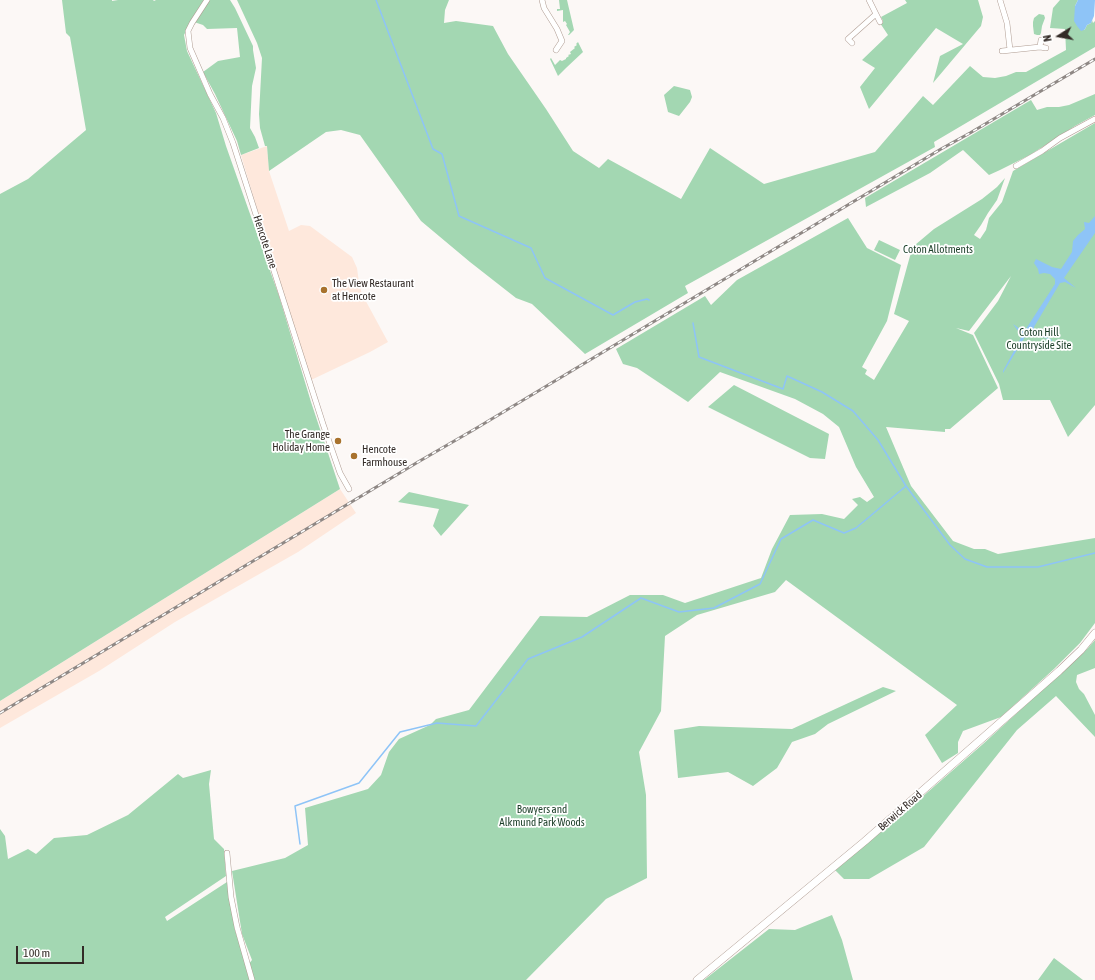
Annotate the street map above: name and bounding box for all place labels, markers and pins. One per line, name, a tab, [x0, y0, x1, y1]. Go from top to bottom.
place label: The View Restaurant at Hencote	[332, 277, 414, 303]
marker: The View Restaurant at Hencote	[319, 285, 329, 295]
place label: The Grange Holiday Home	[272, 428, 330, 454]
marker: The Grange Holiday Home	[333, 436, 343, 446]
place label: Hencote Farmhouse	[362, 443, 407, 469]
marker: Hencote Farmhouse	[349, 451, 359, 461]

